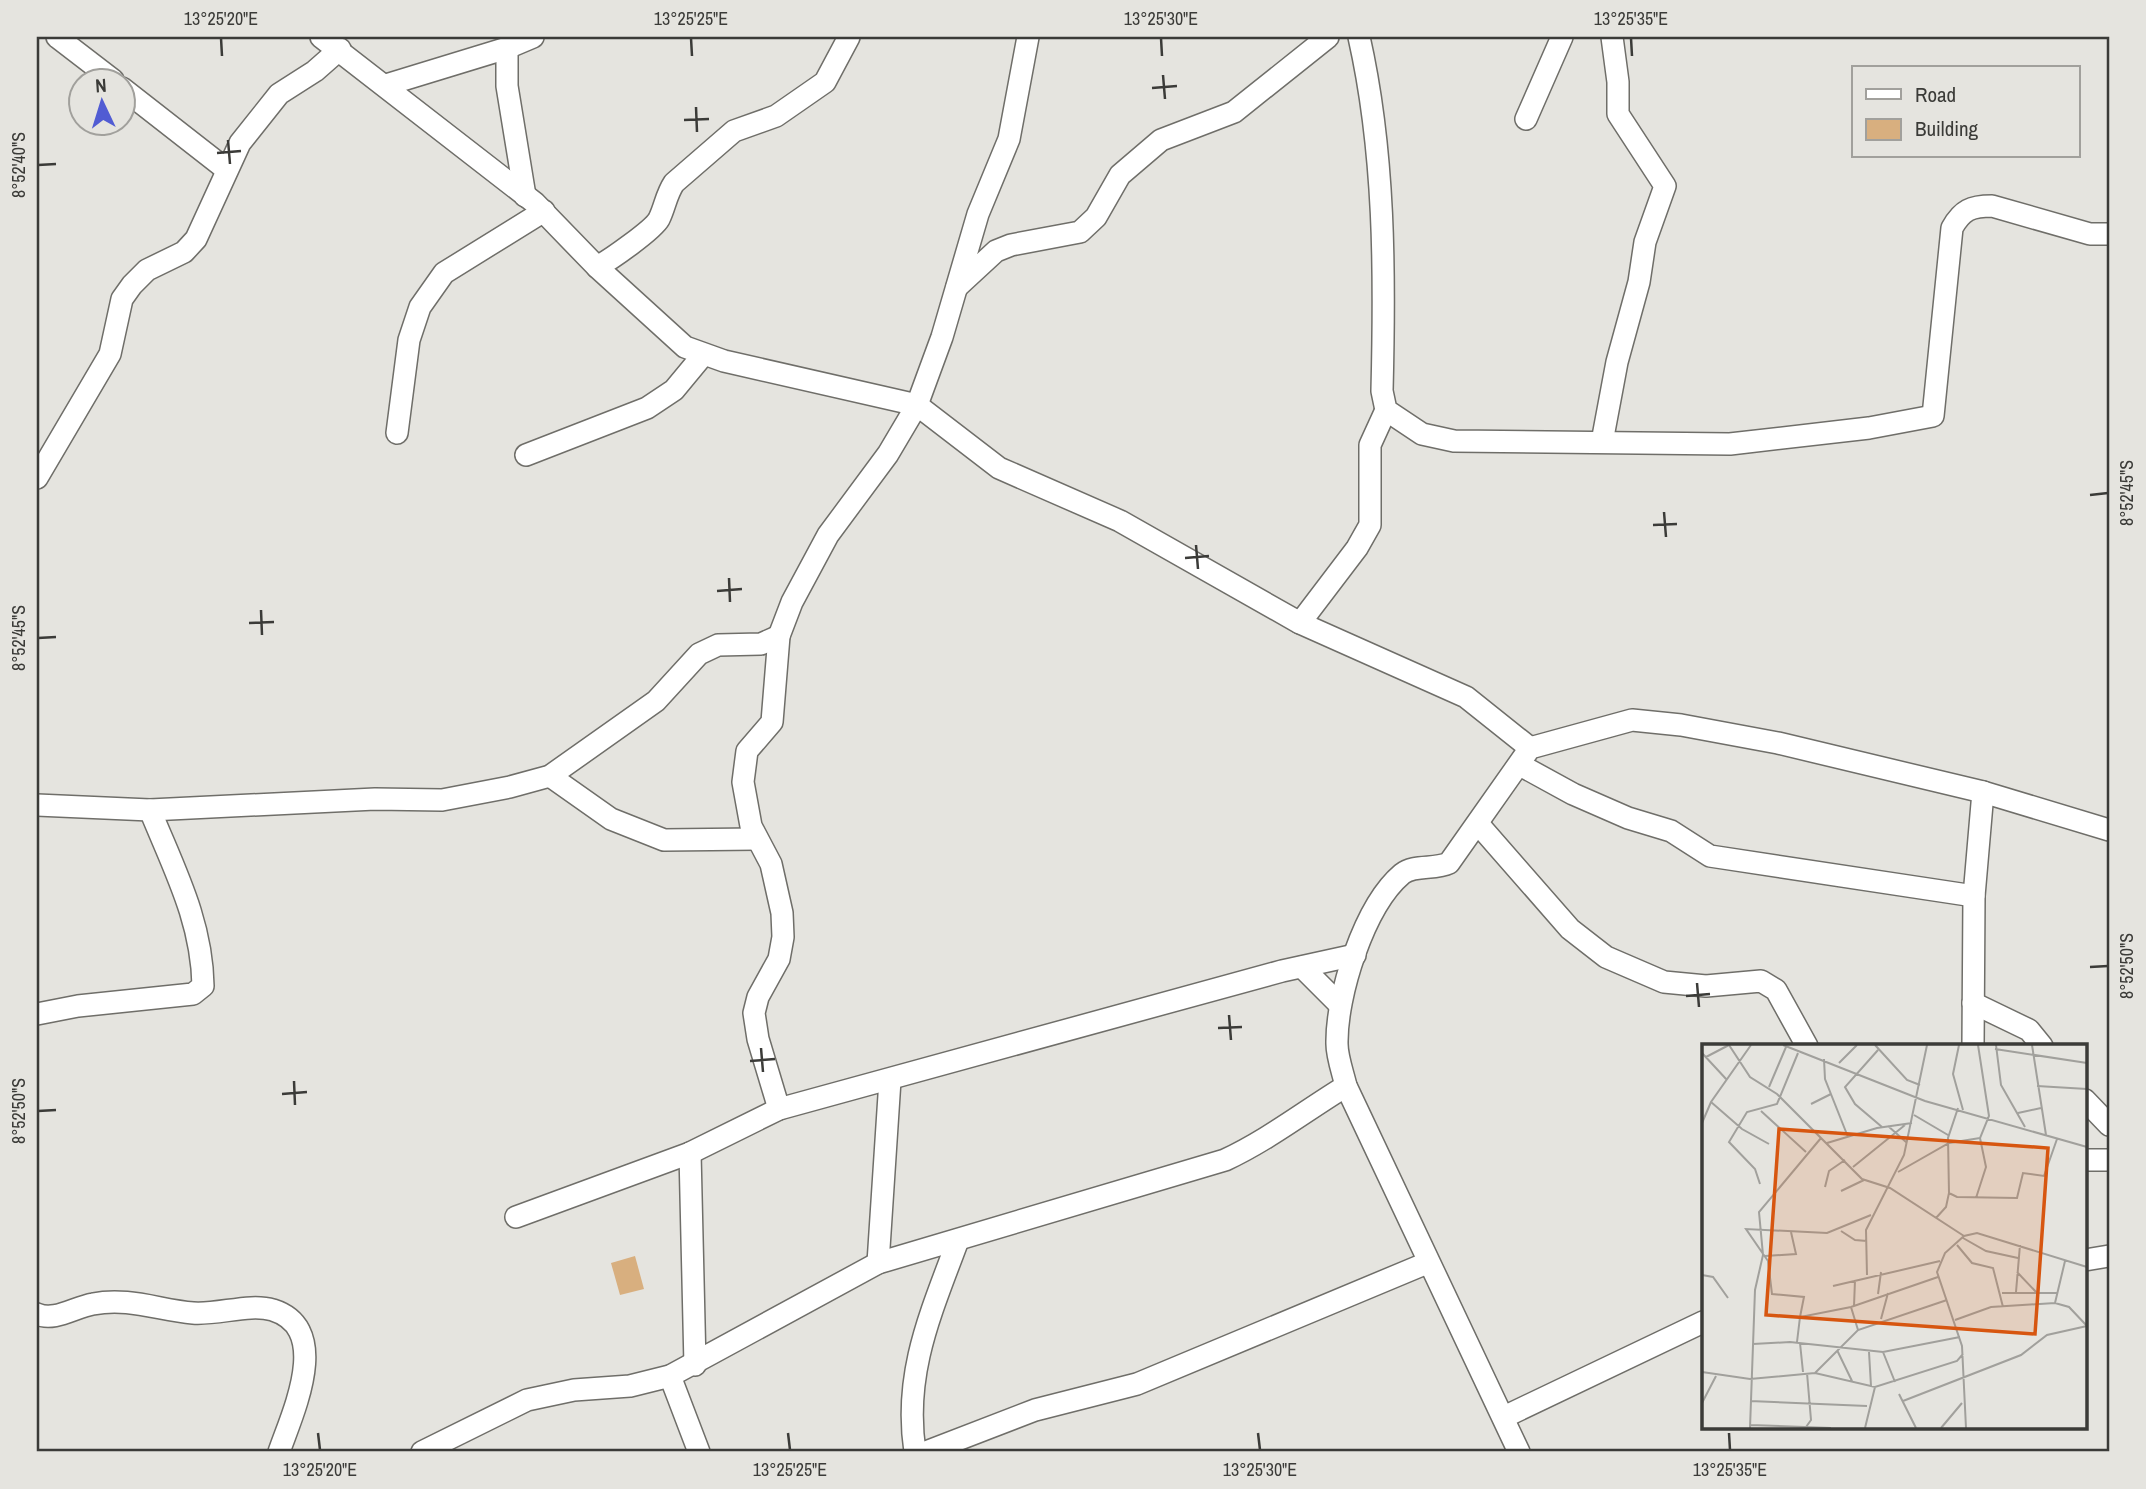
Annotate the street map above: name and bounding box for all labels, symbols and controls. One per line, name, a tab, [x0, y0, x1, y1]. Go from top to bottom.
text: 13°25'20"E	[184, 6, 258, 31]
text: 13°25'25"E	[654, 6, 728, 31]
text: 13°25'30"E	[1124, 6, 1198, 31]
text: 13°25'35"E	[1594, 6, 1668, 31]
north arrow	[66, 66, 136, 136]
legend	[1852, 66, 2080, 158]
text: N	[94, 72, 107, 98]
text: Road	[1915, 80, 1956, 109]
text: Building	[1915, 114, 1979, 143]
text: 8°52'40"S	[6, 132, 31, 198]
text: 8°52'45"S	[2114, 460, 2139, 526]
text: 8°52'45"S	[6, 605, 31, 671]
text: 8°52'50"S	[2114, 933, 2139, 999]
inset map	[1702, 1044, 2086, 1430]
text: 8°52'50"S	[6, 1078, 31, 1144]
text: 13°25'20"E	[283, 1457, 357, 1482]
text: 13°25'25"E	[753, 1457, 827, 1482]
text: 13°25'30"E	[1223, 1457, 1297, 1482]
text: 13°25'35"E	[1693, 1457, 1767, 1482]

